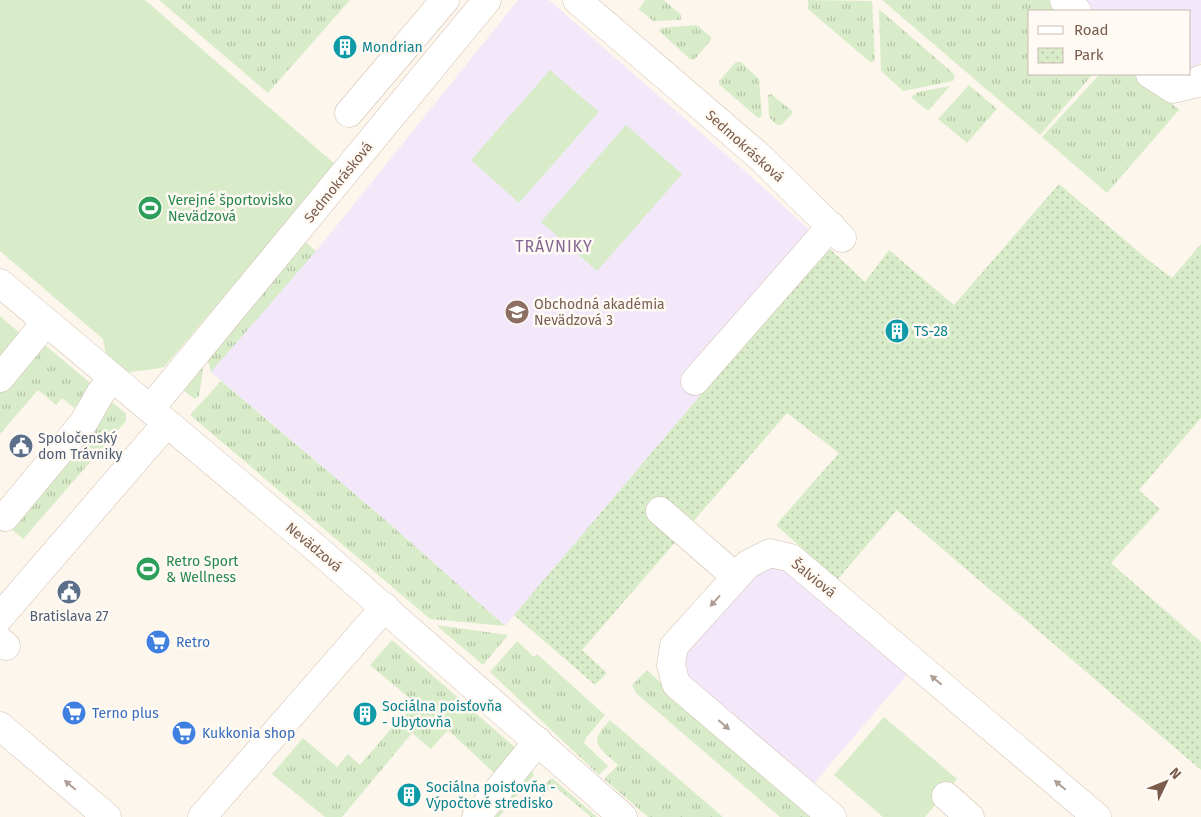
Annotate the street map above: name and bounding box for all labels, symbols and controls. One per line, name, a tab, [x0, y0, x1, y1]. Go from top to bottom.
legend	[1028, 10, 1191, 75]
text: Road	[1074, 21, 1109, 39]
building icon: Mondrian	[332, 34, 358, 60]
place label: Mondrian	[362, 39, 423, 56]
text: Park	[1074, 46, 1104, 64]
street label: Sedmokrásková	[702, 107, 787, 186]
street label: Sedmokrásková	[301, 138, 376, 226]
place label: Verejné športovisko Nevädzová	[168, 192, 293, 225]
sports icon: Verejné športovisko Nevädzová	[137, 195, 163, 221]
district label: TRÁVNIKY	[515, 236, 593, 256]
place label: Obchodná akadémia Nevädzová 3	[534, 296, 665, 329]
school or university icon: Obchodná akadémia Nevädzová 3	[504, 299, 530, 325]
building icon: TS-28	[884, 318, 910, 344]
place label: TS-28	[914, 323, 948, 340]
place label: Spoločenský dom Trávniky	[38, 430, 123, 463]
public building icon: Spoločenský dom Trávniky	[8, 433, 34, 459]
street label: Nevädzová	[282, 519, 345, 576]
place label: Retro Sport & Wellness	[166, 553, 239, 586]
street label: Šalviová	[788, 555, 840, 601]
sports icon: Retro Sport & Wellness	[135, 556, 161, 582]
public building icon: Bratislava 27	[56, 579, 82, 605]
one-way arrow	[709, 594, 721, 606]
place label: Bratislava 27	[29, 608, 109, 625]
supermarket icon: Retro	[145, 629, 171, 655]
place label: Retro	[176, 634, 210, 651]
one-way arrow	[930, 675, 942, 686]
place label: Sociálna poisťovňa - Ubytovňa	[382, 698, 502, 731]
supermarket icon: Terno plus	[61, 700, 87, 726]
building icon: Sociálna poisťovňa - Ubytovňa	[352, 701, 378, 727]
place label: Terno plus	[92, 705, 159, 722]
one-way arrow	[717, 719, 730, 730]
supermarket icon: Kukkonia shop	[171, 720, 197, 746]
place label: Kukkonia shop	[202, 725, 295, 742]
north arrow	[1141, 757, 1191, 807]
text: N	[1166, 764, 1185, 783]
place label: Sociálna poisťovňa - Výpočtové stredisko	[426, 779, 556, 812]
one-way arrow	[63, 780, 76, 791]
one-way arrow	[1053, 780, 1066, 791]
building icon: Sociálna poisťovňa - Výpočtové stredisko	[396, 782, 422, 808]

